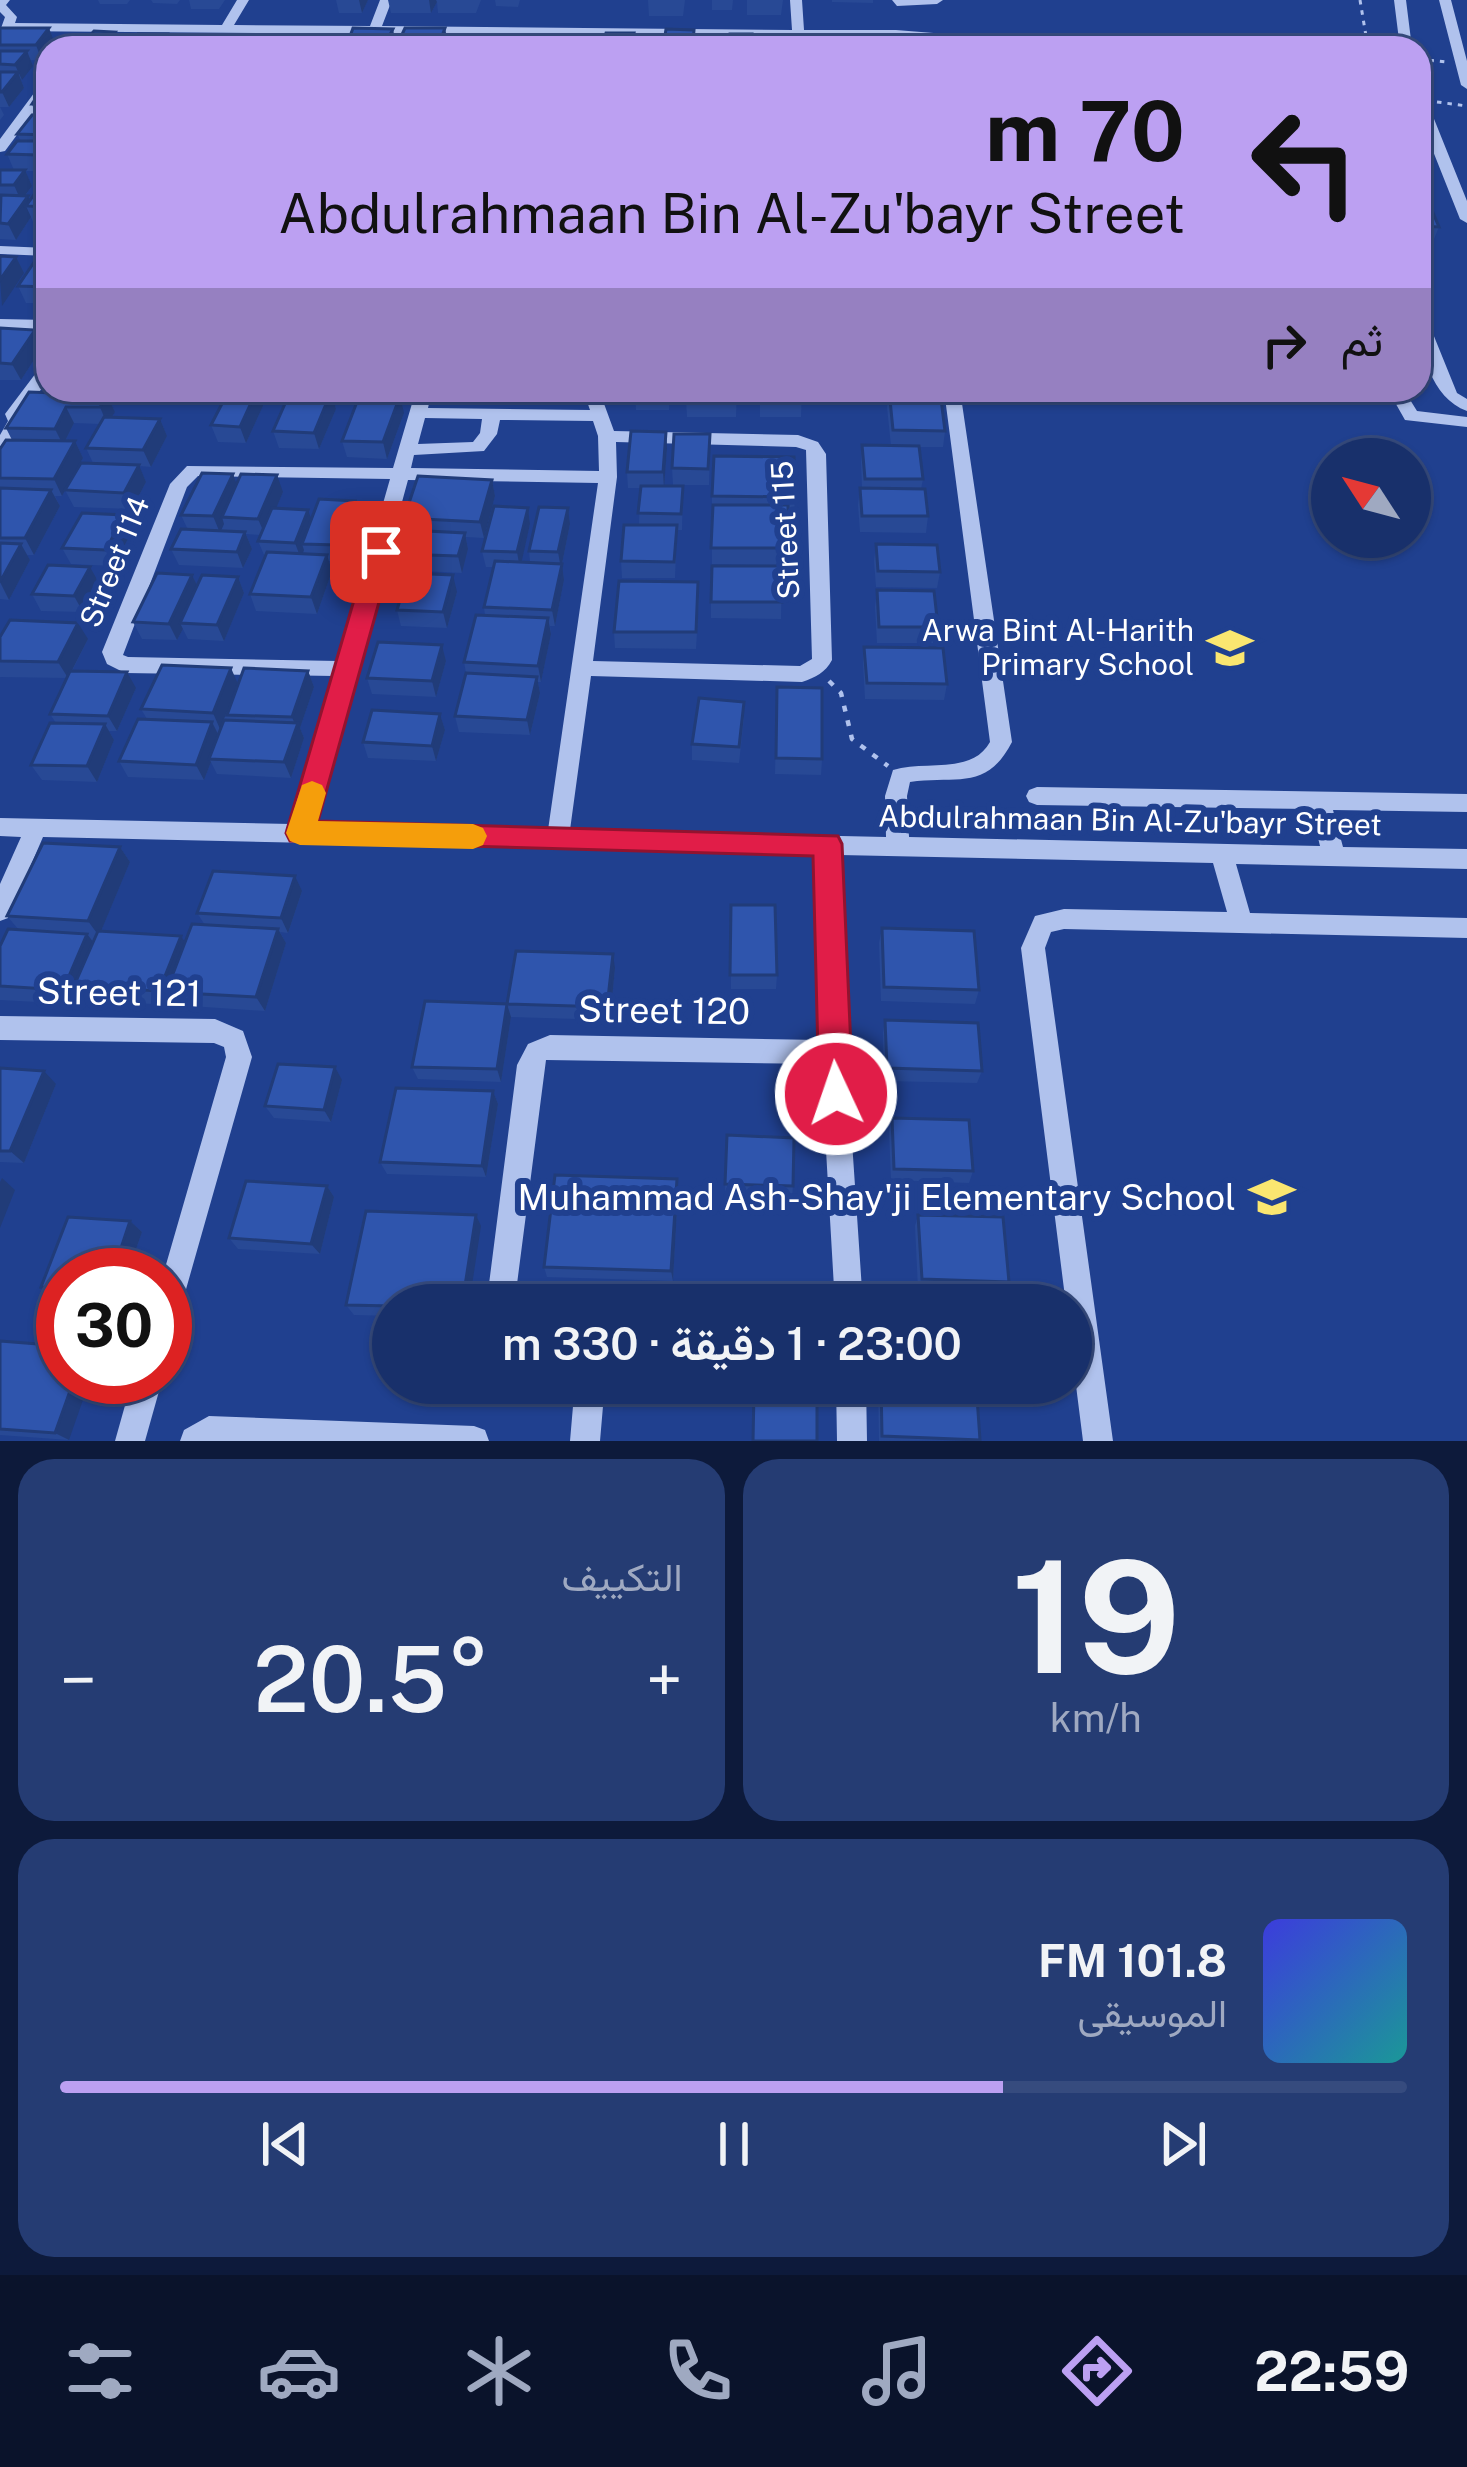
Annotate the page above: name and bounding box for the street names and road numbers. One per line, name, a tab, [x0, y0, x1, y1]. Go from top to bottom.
street label: Street 115	[763, 460, 807, 600]
street label: Street 114	[71, 491, 157, 632]
street label: Abdulrahmaan Bin Al-Zu'bayr Street	[878, 798, 1382, 842]
street label: Street 121	[36, 970, 202, 1014]
street label: Street 120	[578, 988, 750, 1032]

